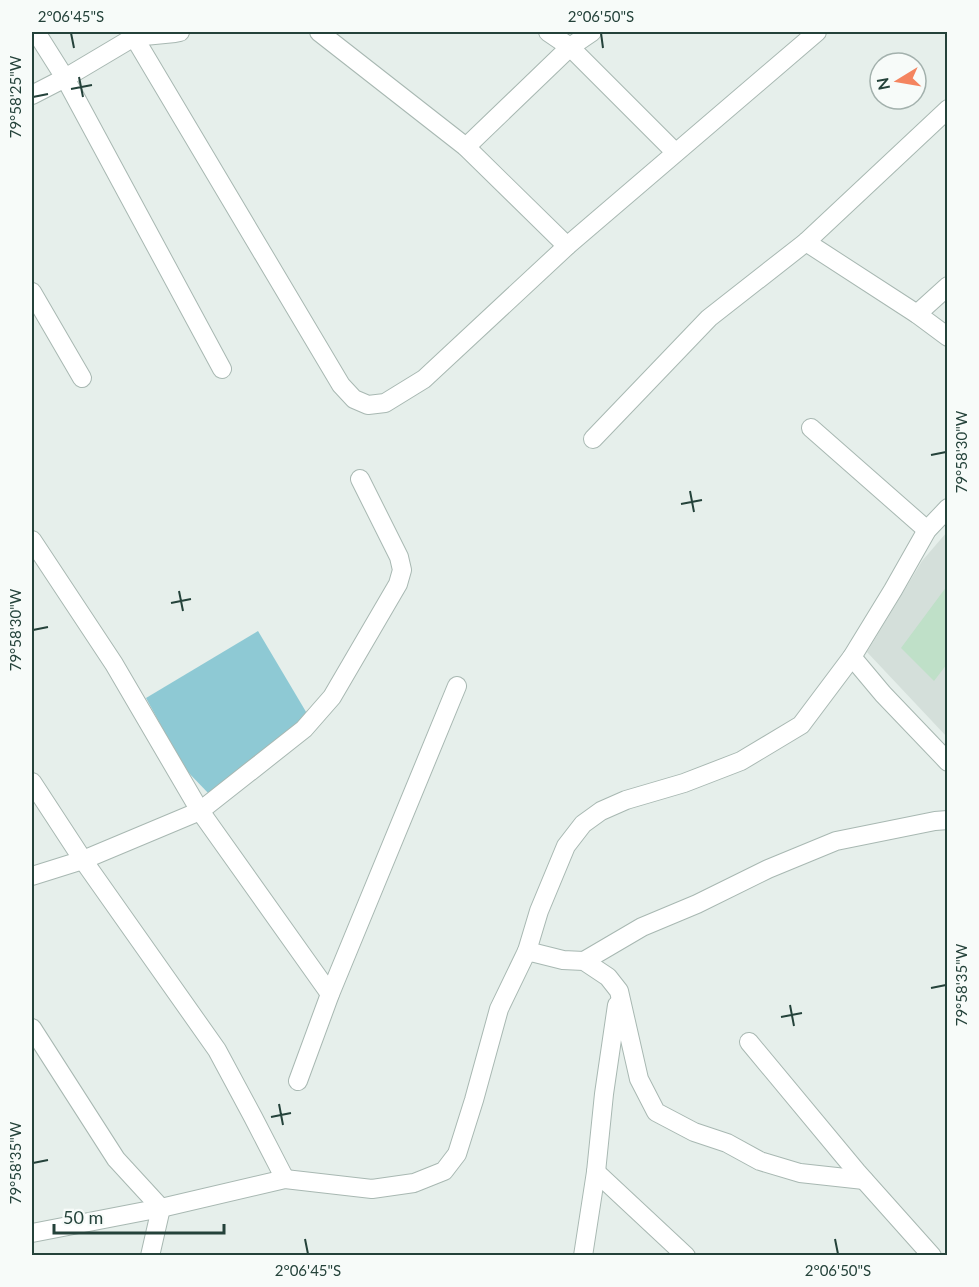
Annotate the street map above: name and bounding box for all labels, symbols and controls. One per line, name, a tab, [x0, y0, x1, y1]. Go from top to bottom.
text: 2°06'45"S	[38, 7, 104, 25]
text: 2°06'50"S	[568, 7, 634, 25]
north arrow	[868, 51, 928, 111]
text: 79°58'25"W	[6, 55, 24, 138]
text: N	[872, 76, 893, 92]
text: 79°58'30"W	[952, 410, 970, 493]
text: 79°58'30"W	[6, 588, 24, 671]
text: 79°58'35"W	[952, 943, 970, 1026]
text: 79°58'35"W	[6, 1121, 24, 1204]
scale bar	[54, 1197, 224, 1235]
text: 50 m	[63, 1206, 103, 1228]
text: 2°06'45"S	[275, 1261, 341, 1279]
text: 2°06'50"S	[805, 1261, 871, 1279]

